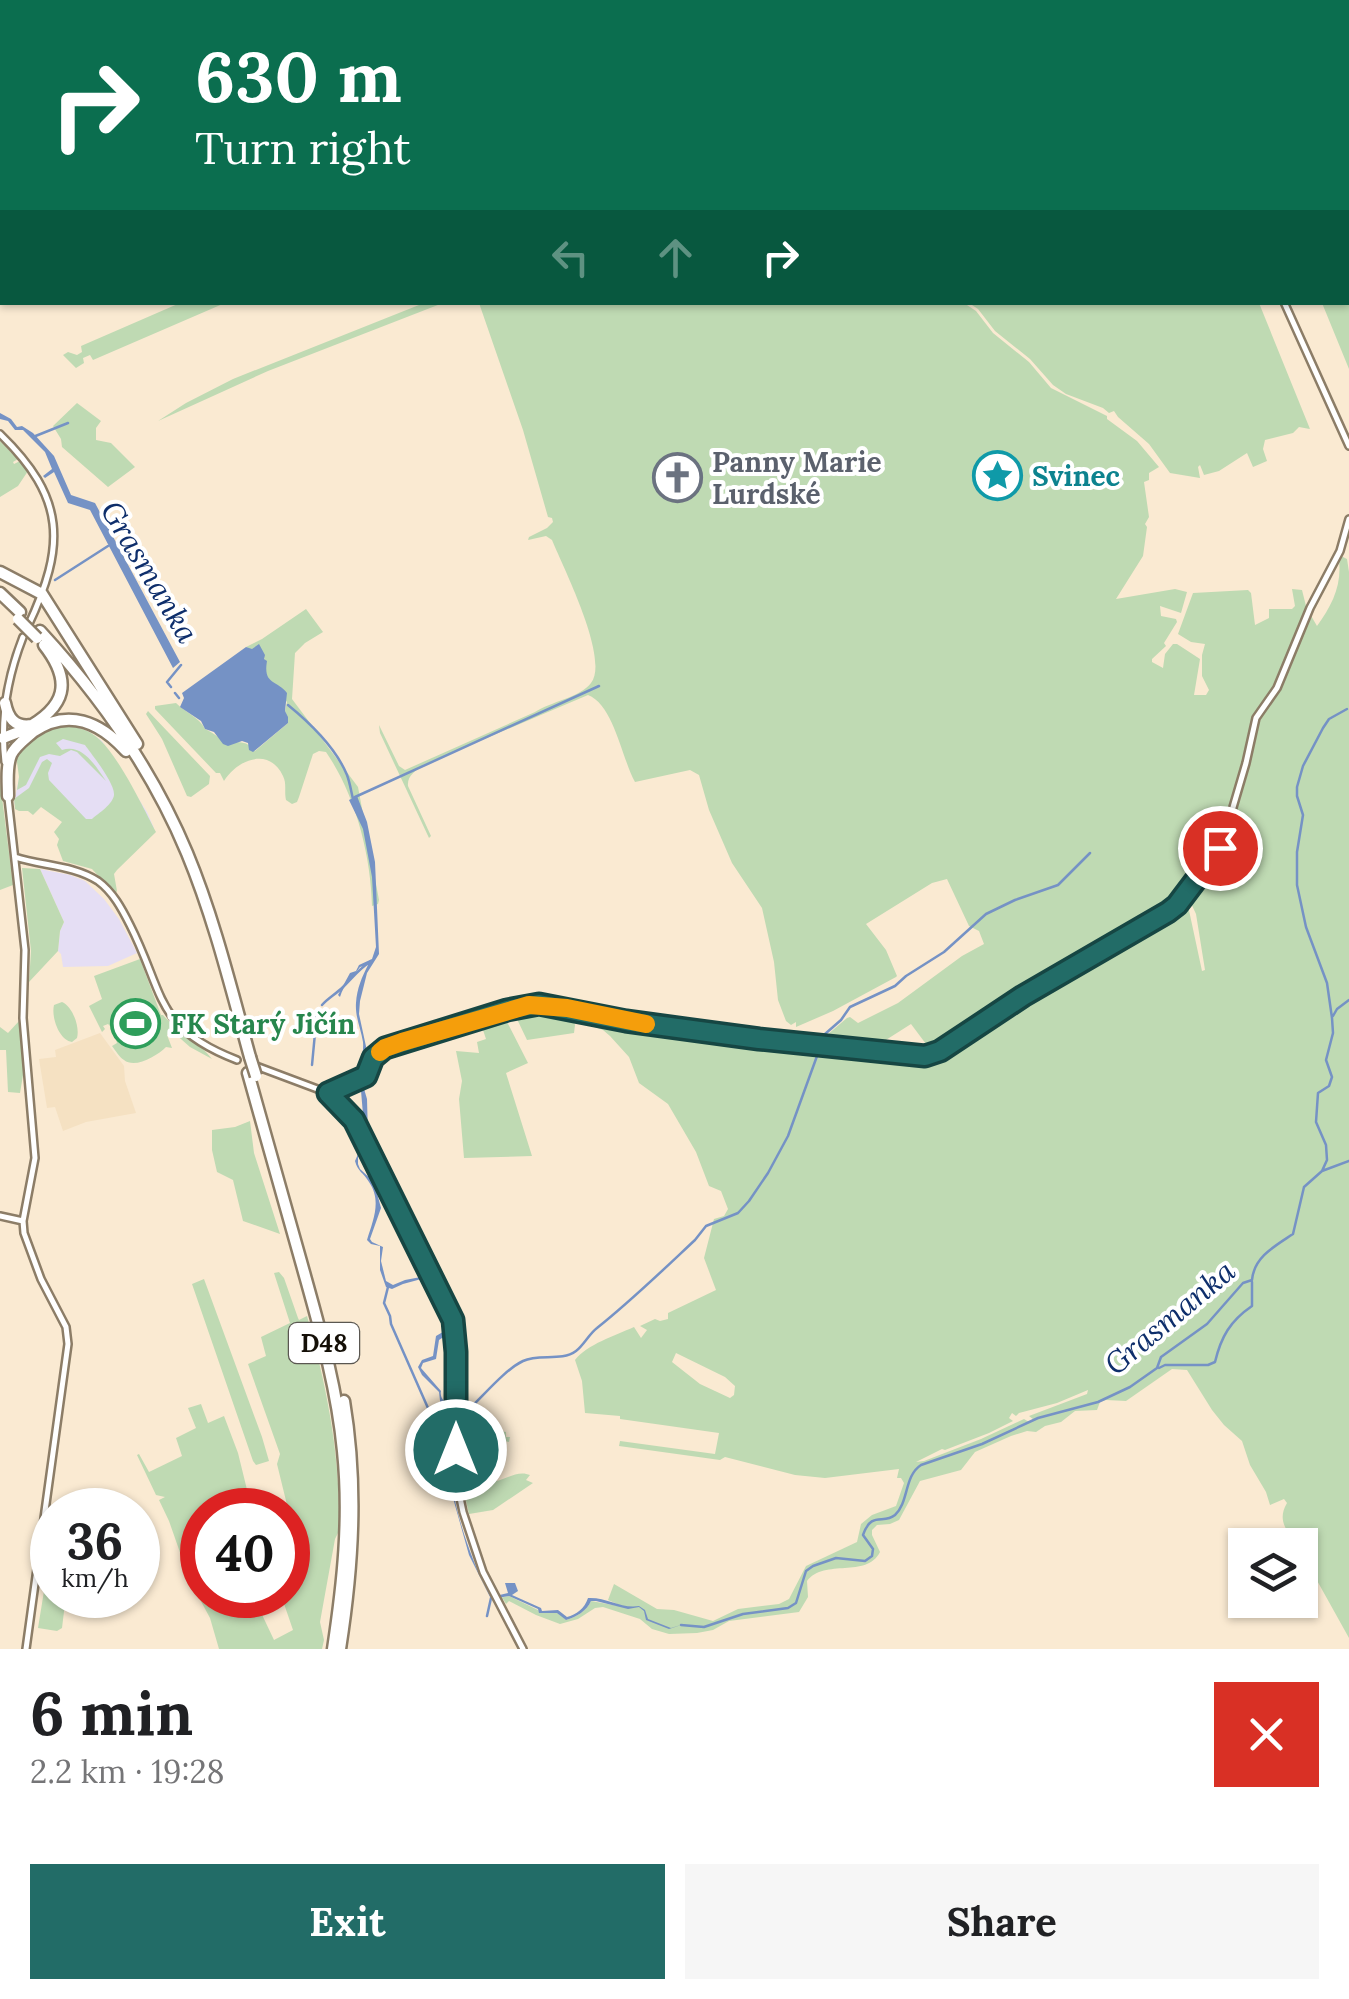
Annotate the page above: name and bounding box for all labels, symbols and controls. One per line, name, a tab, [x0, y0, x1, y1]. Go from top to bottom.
text: 630 m	[195, 32, 402, 121]
icon: right	[30, 40, 160, 170]
text: Turn right	[195, 119, 411, 176]
icon: left	[543, 230, 598, 285]
icon: ahead	[648, 230, 703, 285]
icon: right	[753, 230, 808, 285]
place label: Panny Marie Lurdské	[712, 444, 882, 512]
place icon: Svinec	[971, 450, 1023, 502]
church icon: Panny Marie Lurdské	[651, 452, 703, 504]
place label: Svinec	[1032, 458, 1121, 494]
water label: Grasmanka	[93, 494, 207, 650]
pin	[1178, 806, 1263, 891]
icon: arrive	[1193, 821, 1248, 876]
sports icon: FK Starý Jičín	[109, 998, 161, 1050]
place label: FK Starý Jičín	[170, 1006, 356, 1042]
water label: Grasmanka	[1097, 1251, 1243, 1383]
road number: D48	[289, 1323, 359, 1363]
position arrow	[404, 1398, 508, 1502]
speed limit sign: 40	[180, 1488, 310, 1618]
text: 36	[67, 1509, 123, 1573]
map controls	[1228, 1528, 1318, 1618]
button: layers	[1228, 1528, 1318, 1618]
text: km/h	[61, 1562, 129, 1594]
text: 6 min	[30, 1675, 193, 1751]
button: close	[1214, 1682, 1319, 1787]
text: 2.2 km · 19:28	[30, 1751, 225, 1792]
button: Exit	[30, 1864, 665, 1979]
button: Share	[685, 1864, 1319, 1979]

